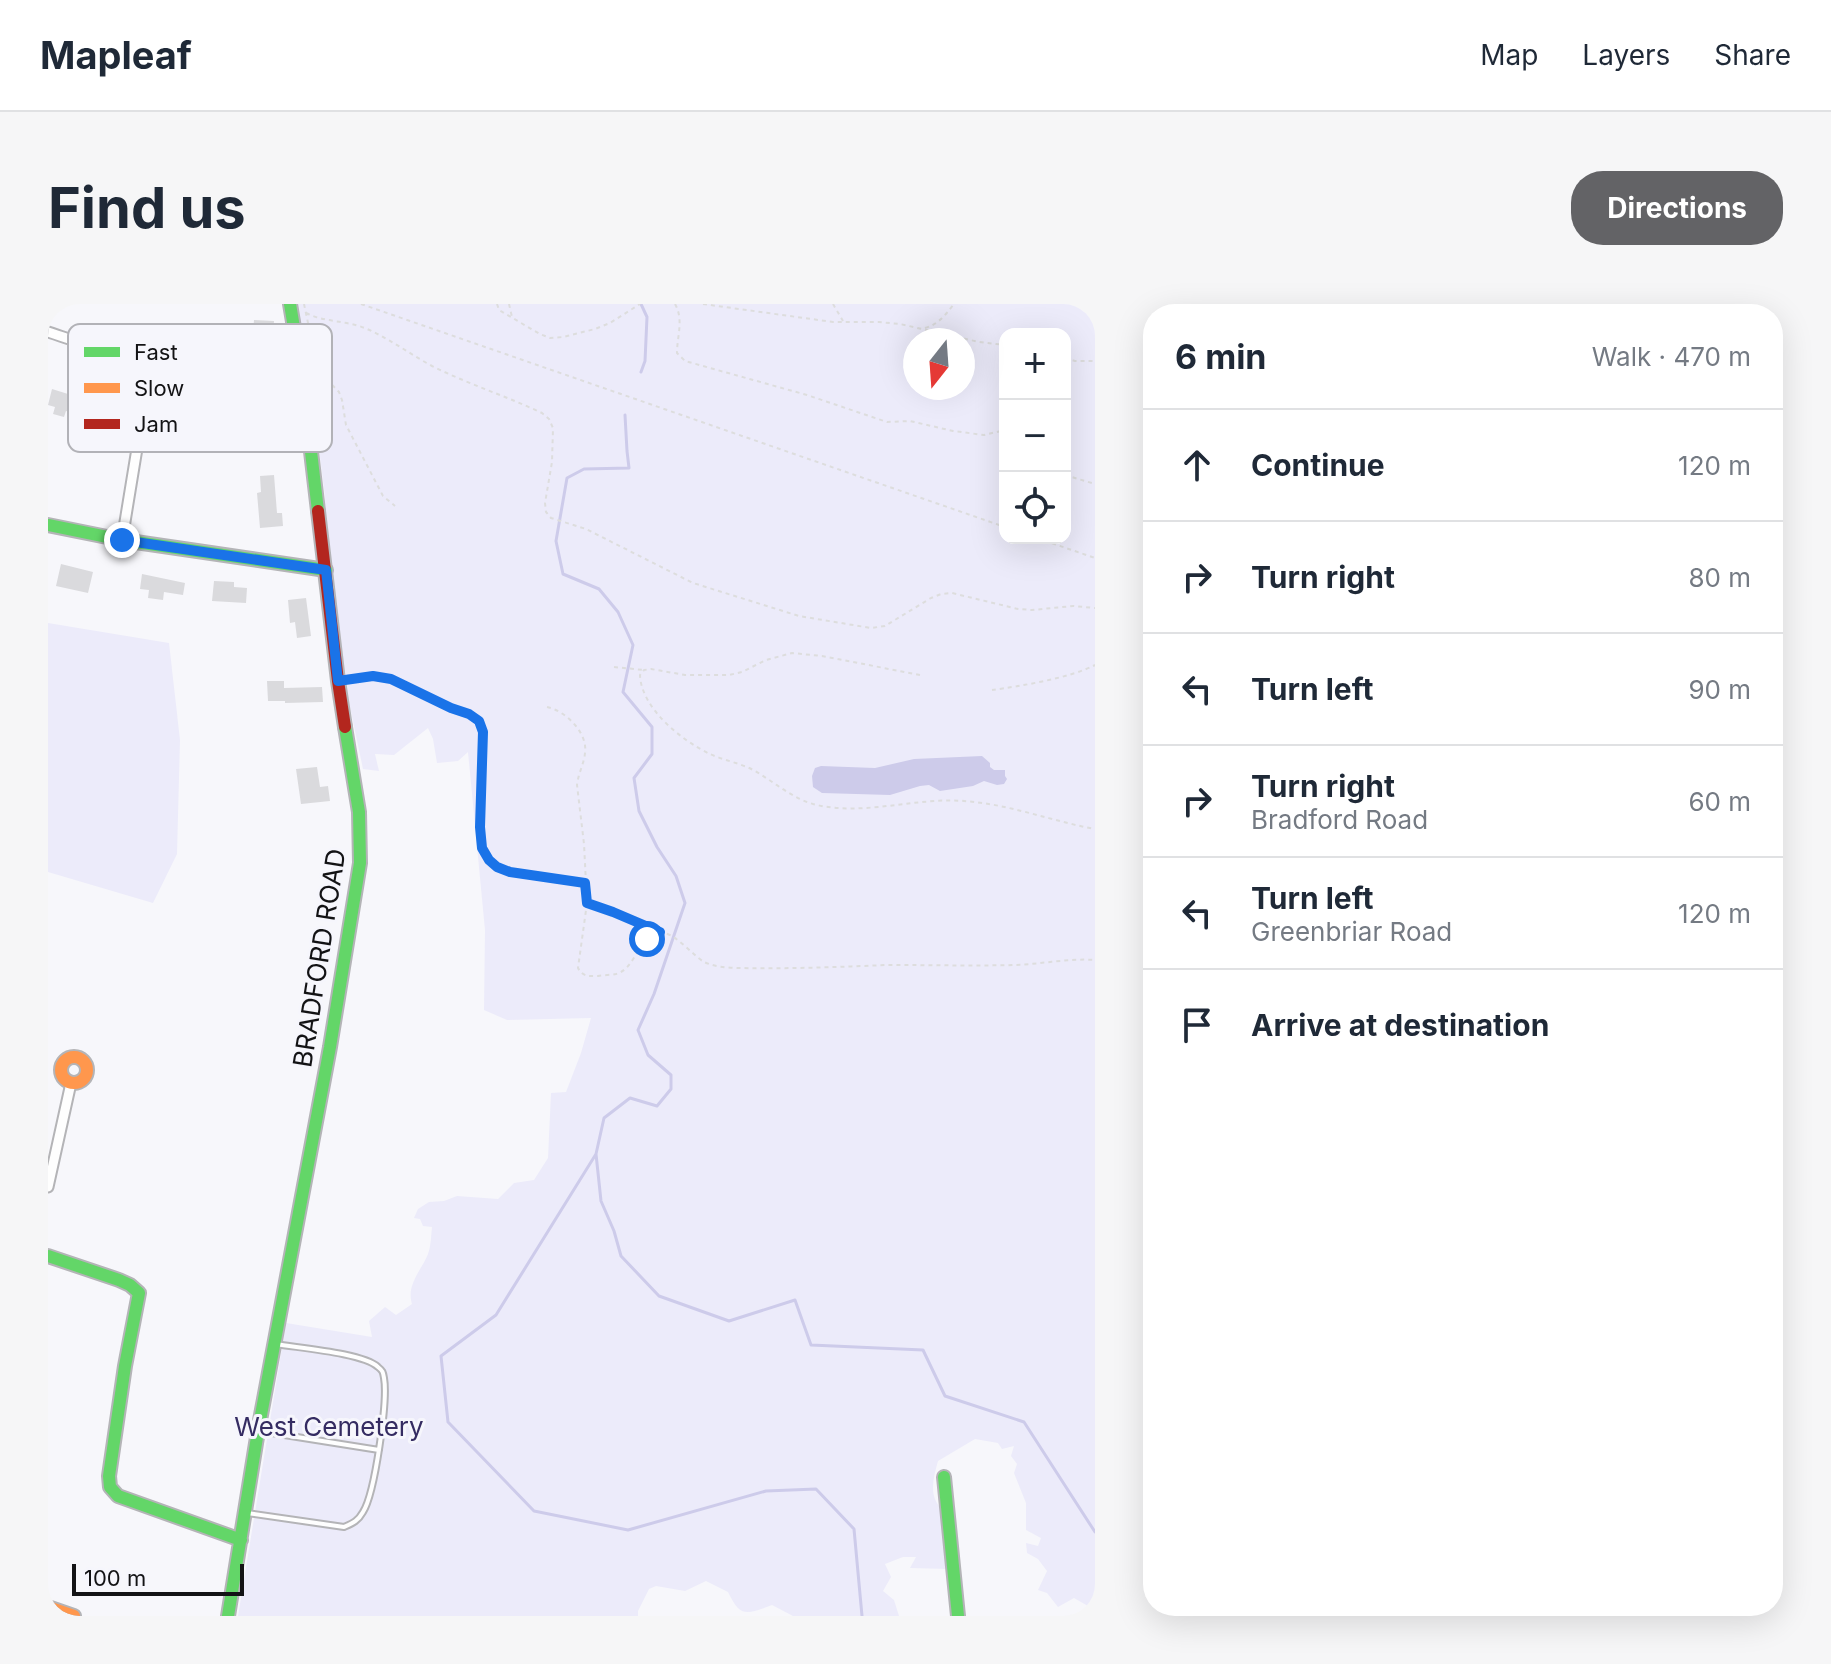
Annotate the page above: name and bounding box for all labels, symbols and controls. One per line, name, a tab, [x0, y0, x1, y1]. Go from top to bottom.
text: Mapleaf	[40, 32, 192, 78]
text: Map	[1480, 38, 1538, 72]
text: Layers	[1582, 38, 1670, 72]
text: Share	[1714, 38, 1791, 72]
button: Directions	[1571, 171, 1783, 245]
text: Find us	[48, 174, 246, 242]
legend	[68, 324, 332, 452]
north arrow	[903, 328, 975, 400]
map controls	[999, 328, 1071, 544]
button: +	[999, 328, 1071, 400]
text: 6 min	[1175, 336, 1267, 377]
text: Fast	[134, 339, 178, 365]
text: Walk · 470 m	[1592, 341, 1751, 372]
text: Slow	[134, 375, 184, 401]
button: −	[999, 400, 1071, 472]
text: Jam	[134, 411, 178, 437]
icon: ahead	[1175, 443, 1219, 487]
text: Continue	[1251, 447, 1385, 483]
text: 120 m	[1678, 450, 1751, 481]
button: locate	[999, 472, 1071, 544]
route end	[104, 522, 140, 558]
icon: right	[1175, 555, 1219, 599]
text: Turn right	[1251, 559, 1395, 595]
text: 80 m	[1688, 562, 1751, 593]
icon: left	[1175, 667, 1219, 711]
text: Turn left	[1251, 671, 1373, 707]
text: 90 m	[1688, 674, 1751, 705]
text: Turn right	[1251, 768, 1395, 804]
icon: right	[1175, 779, 1219, 823]
text: 60 m	[1688, 786, 1751, 817]
text: Bradford Road	[1251, 804, 1428, 835]
street label: BRADFORD ROAD	[286, 846, 352, 1070]
text: Turn left	[1251, 880, 1373, 916]
icon: left	[1175, 891, 1219, 935]
text: 120 m	[1678, 898, 1751, 929]
text: Greenbriar Road	[1251, 916, 1452, 947]
route start	[629, 921, 665, 957]
icon: arrive	[1175, 1003, 1219, 1047]
text: Arrive at destination	[1251, 1007, 1549, 1043]
park label: West Cemetery	[234, 1411, 424, 1442]
scale bar	[72, 1560, 244, 1596]
text: 100 m	[84, 1565, 146, 1591]

